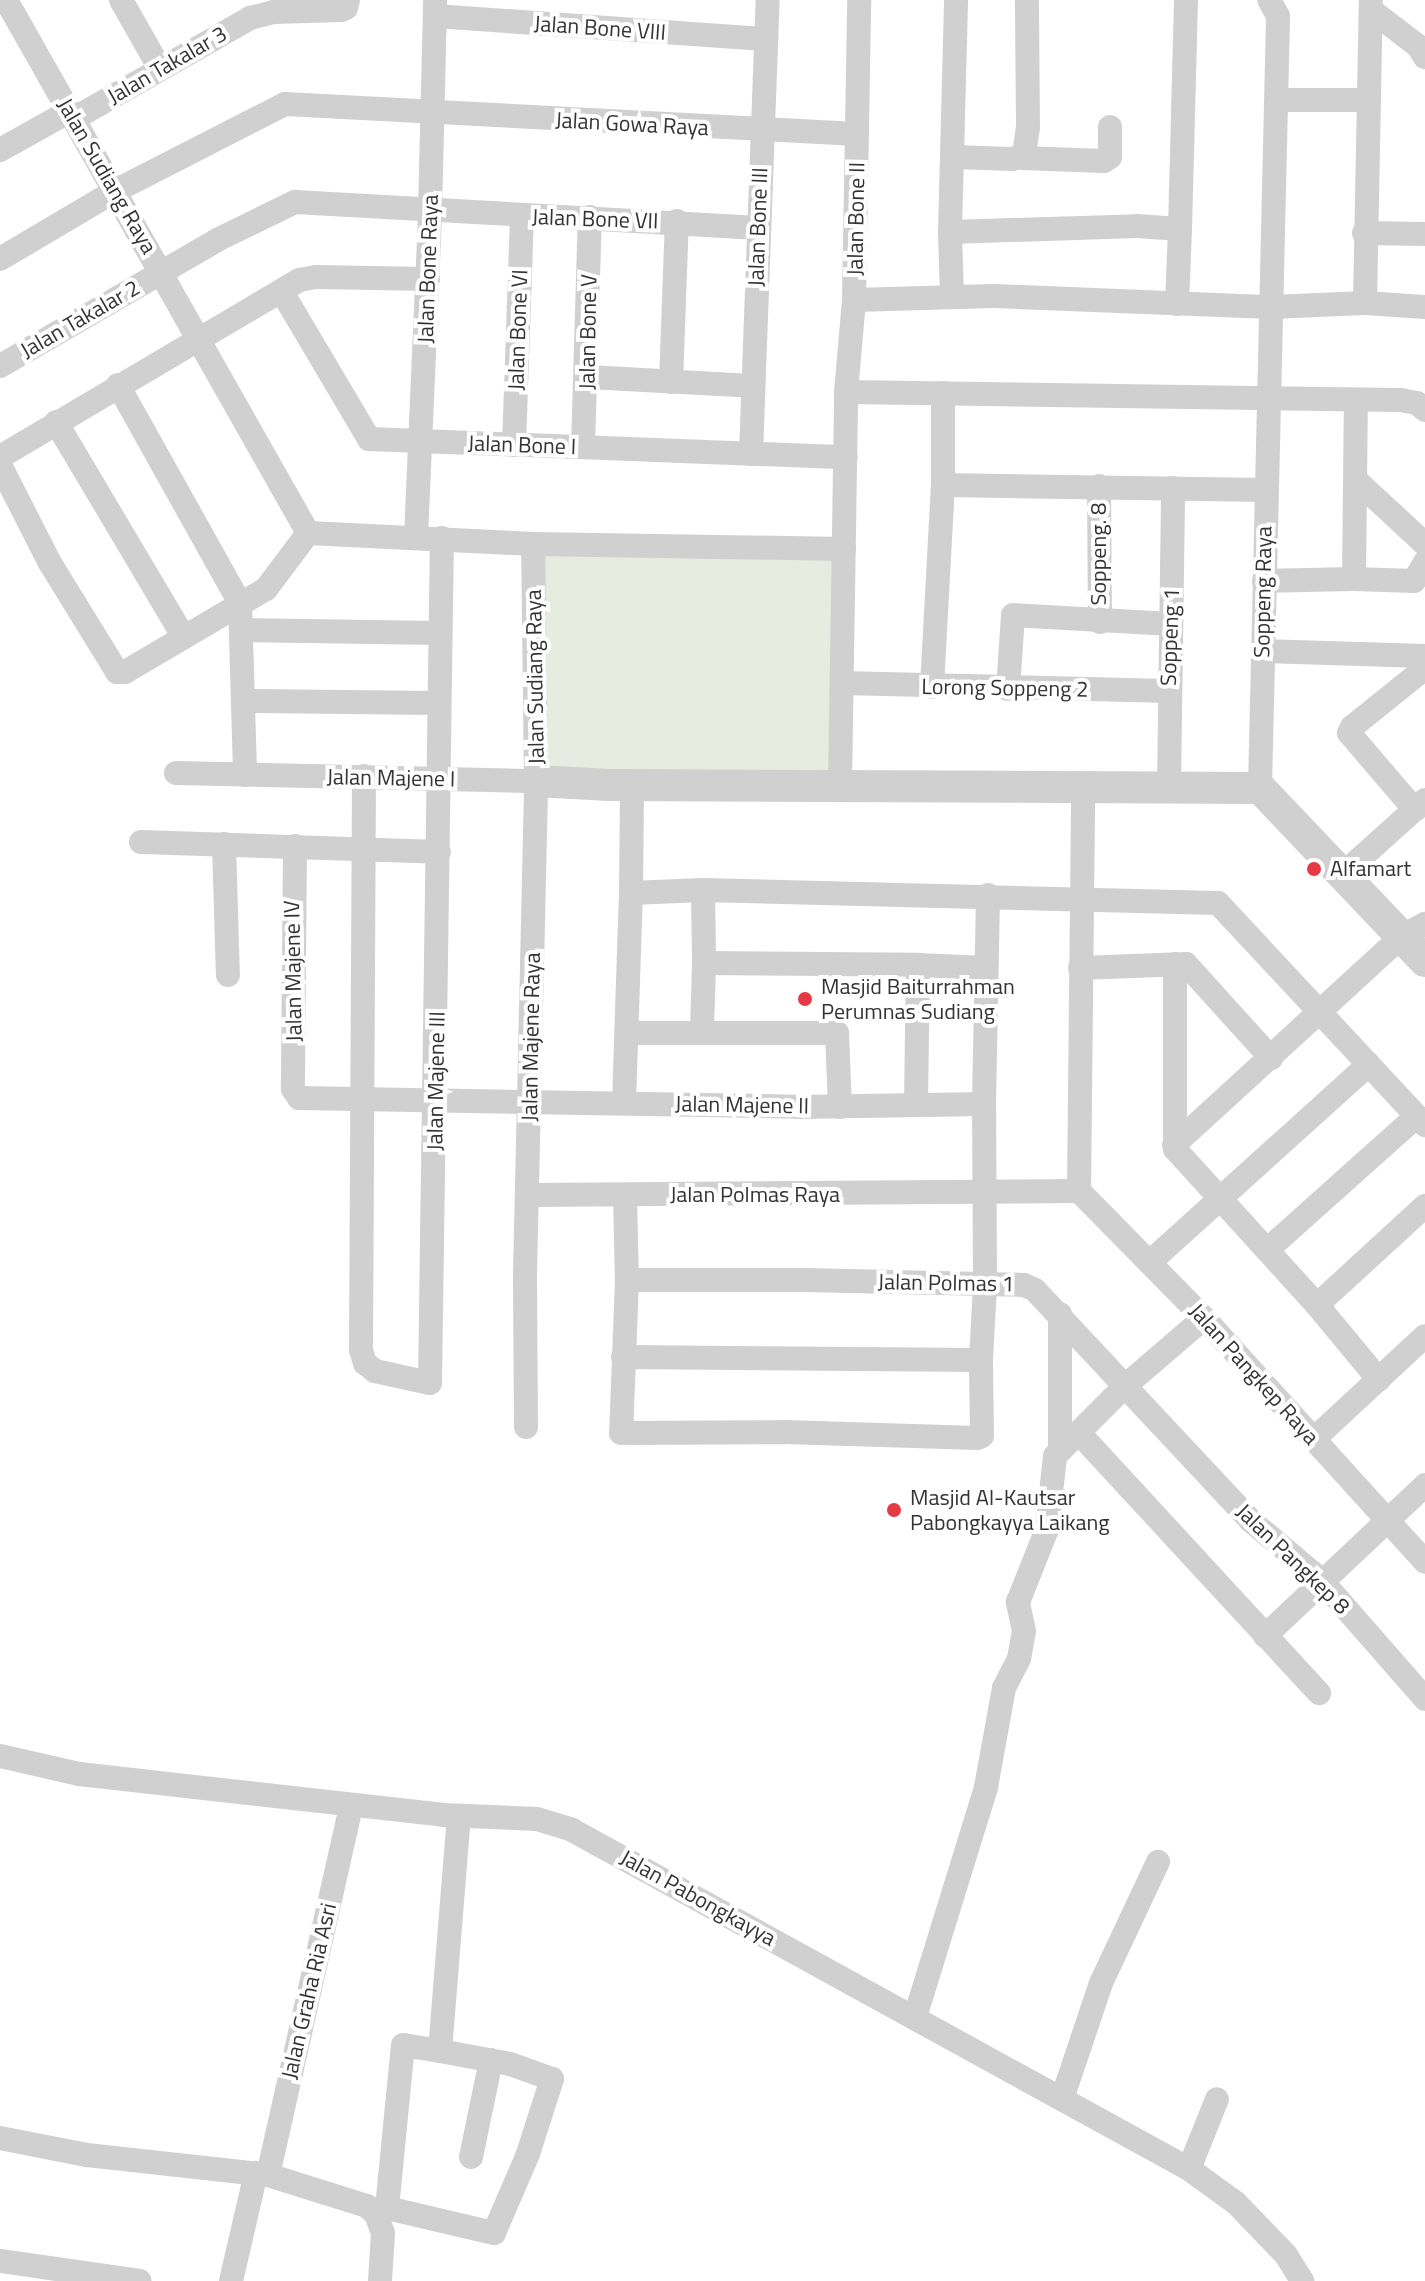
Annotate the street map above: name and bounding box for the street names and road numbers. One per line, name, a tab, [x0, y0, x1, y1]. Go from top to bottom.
street label: Jalan Bone VIII	[533, 10, 667, 46]
street label: Jalan Takalar 3	[103, 20, 231, 110]
street label: Jalan Sudiang Raya	[52, 94, 162, 258]
street label: Jalan Gowa Raya	[555, 107, 709, 141]
street label: Jalan Bone II	[842, 162, 870, 276]
street label: Jalan Bone III	[743, 167, 773, 287]
street label: Jalan Bone Raya	[412, 194, 444, 344]
street label: Jalan Bone VII	[531, 204, 659, 234]
street label: Jalan Bone VI	[503, 269, 533, 391]
street label: Jalan Takalar 2	[16, 274, 144, 364]
street label: Jalan Bone V	[574, 274, 602, 390]
street label: Jalan Bone I	[467, 430, 577, 460]
street label: Soppeng. 8	[1086, 503, 1112, 605]
street label: Soppeng Raya	[1249, 526, 1277, 658]
street label: Soppeng 1	[1155, 588, 1185, 686]
street label: Jalan Sudiang Raya	[520, 589, 550, 765]
street label: Lorong Soppeng 2	[921, 673, 1089, 703]
street label: Jalan Majene I	[326, 764, 456, 792]
street label: Jalan Majene IV	[279, 900, 307, 1042]
street label: Jalan Majene Raya	[516, 952, 546, 1122]
street label: Jalan Majene III	[422, 1011, 450, 1151]
street label: Jalan Majene II	[675, 1091, 809, 1119]
street label: Jalan Polmas Raya	[670, 1182, 840, 1208]
street label: Jalan Polmas 1	[877, 1269, 1015, 1297]
street label: Jalan Pangkep Raya	[1184, 1298, 1324, 1450]
street label: Jalan Pangkep 8	[1231, 1498, 1355, 1620]
street label: Jalan Pabongkayya	[616, 1844, 780, 1952]
street label: Jalan Graha Ria Asri	[276, 1900, 342, 2082]

